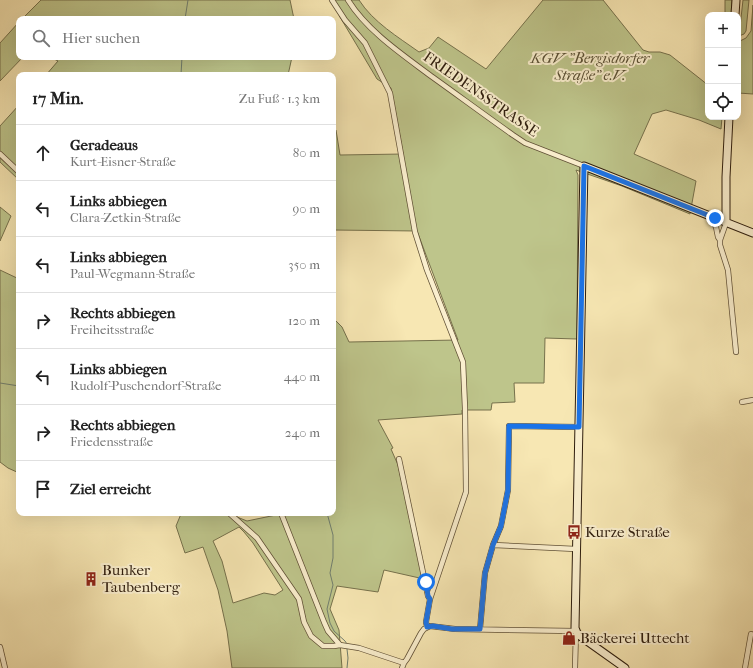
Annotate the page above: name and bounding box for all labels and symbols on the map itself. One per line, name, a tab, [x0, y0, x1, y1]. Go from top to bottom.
street label: FRIEDENSSTRASSE	[420, 47, 542, 141]
park label: KGV "Bergisdorfer Straße" e.V.	[530, 49, 650, 84]
route end	[706, 209, 724, 227]
place label: Kurze Straße	[585, 523, 670, 541]
bus stop icon: Kurze Straße	[566, 524, 582, 540]
place label: Bunker Taubenberg	[102, 561, 181, 596]
building icon: Bunker Taubenberg	[83, 571, 99, 587]
route start	[417, 573, 435, 591]
place label: Bäckerei Uttecht	[580, 629, 690, 647]
shop icon: Bäckerei Uttecht	[561, 630, 577, 646]

